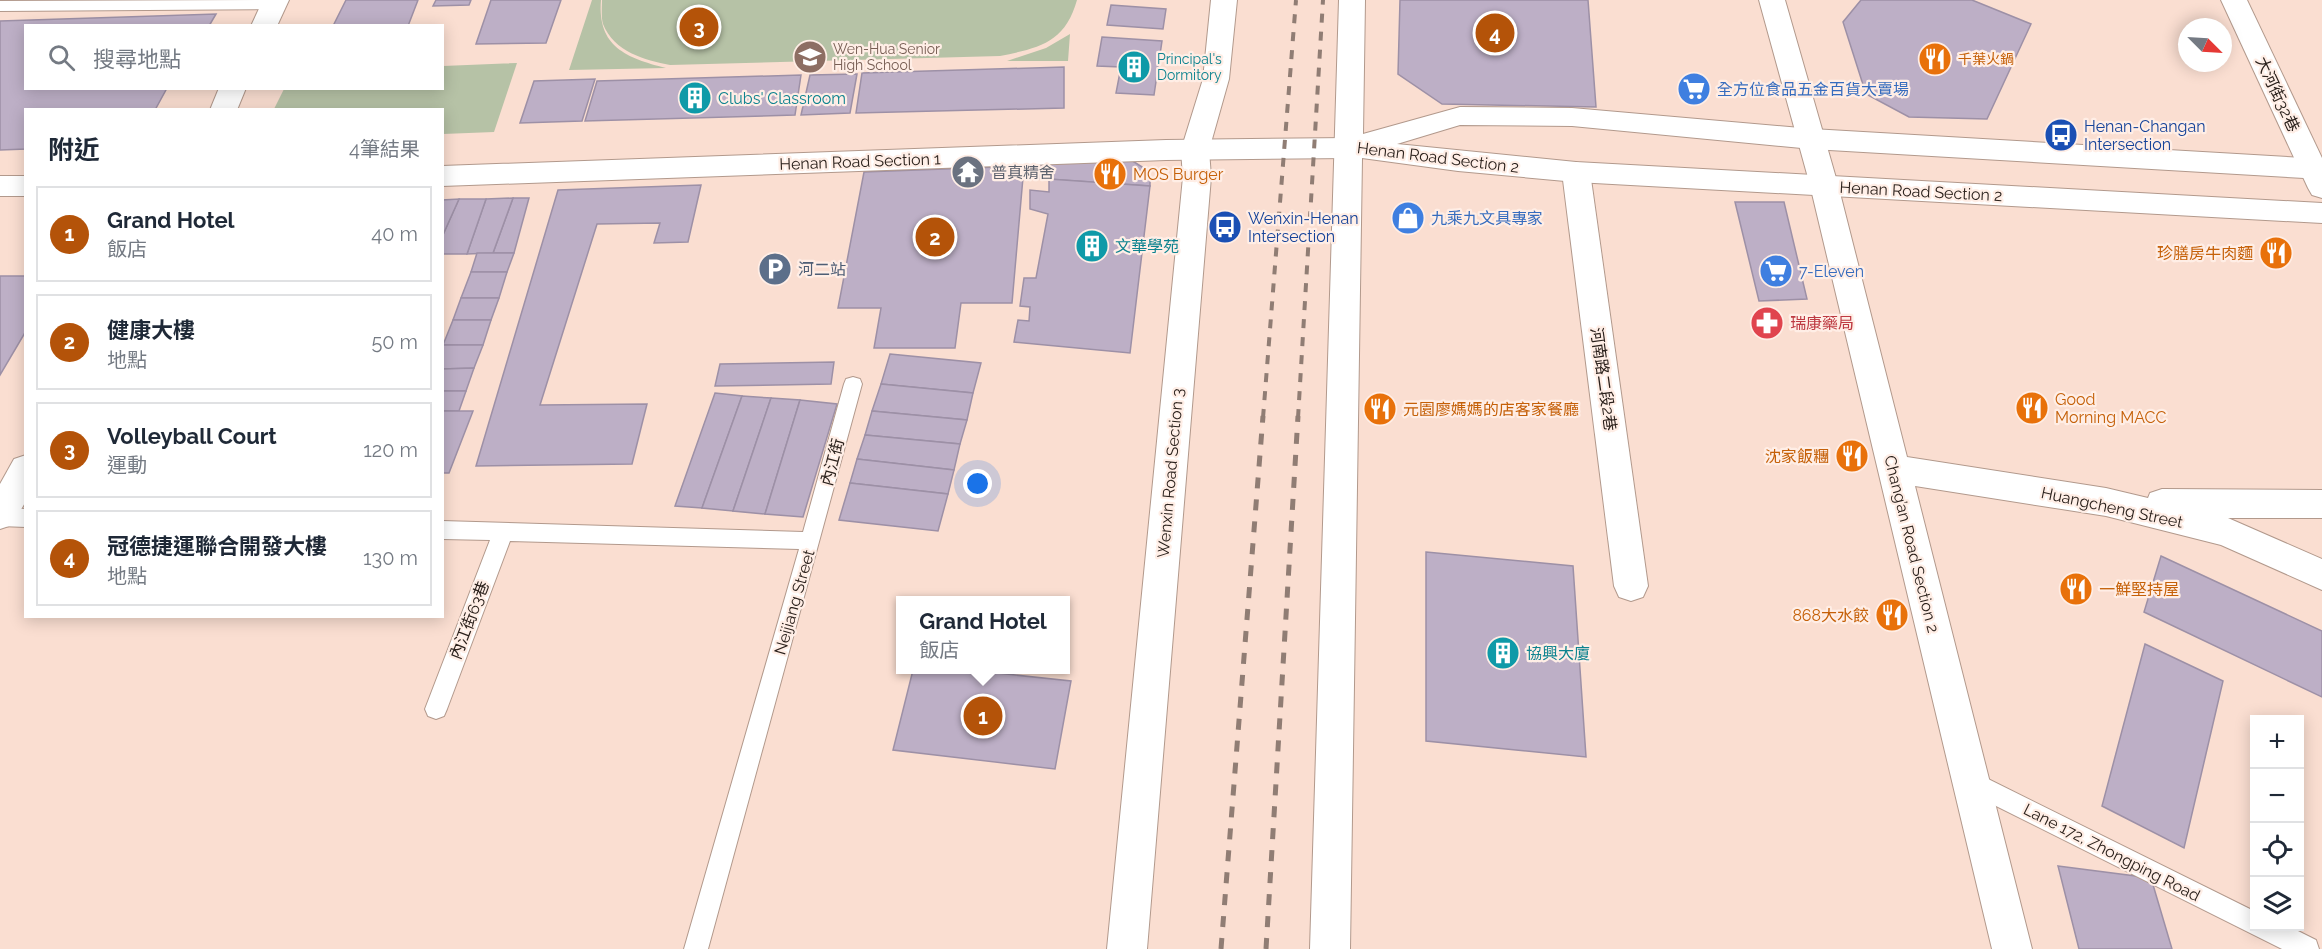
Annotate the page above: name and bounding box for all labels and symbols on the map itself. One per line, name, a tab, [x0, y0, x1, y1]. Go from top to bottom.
pin: 3	[680, 4, 718, 50]
pin: 4	[1476, 10, 1514, 56]
north arrow	[2178, 18, 2232, 72]
school or university icon: Wen-Hua Senior High School	[792, 39, 828, 75]
place label: Wen-Hua Senior High School	[833, 41, 940, 73]
restaurant icon: 千葉火鍋	[1917, 41, 1953, 77]
building icon: Principal's Dormitory	[1116, 49, 1152, 85]
place label: Principal's Dormitory	[1157, 51, 1222, 83]
place label: 千葉火鍋	[1958, 51, 2014, 67]
street label: 大河街32巷	[2252, 54, 2303, 135]
supermarket icon: 全方位食品五金百貨大賣場	[1676, 71, 1712, 107]
building icon: Clubs' Classroom	[677, 80, 713, 116]
place label: 全方位食品五金百貨大賣場	[1717, 80, 1909, 99]
place label: Clubs' Classroom	[718, 89, 846, 108]
bus stop icon: Henan-Changan Intersection	[2043, 117, 2079, 153]
place label: Henan-Changan Intersection	[2084, 117, 2205, 154]
street label: Henan Road Section 2	[1356, 138, 1520, 177]
street label: Henan Road Section 1	[779, 149, 941, 174]
temple icon: 普真精舍	[950, 154, 986, 190]
restaurant icon: MOS Burger	[1092, 156, 1128, 192]
place label: 普真精舍	[991, 163, 1055, 182]
place label: MOS Burger	[1133, 165, 1224, 184]
street label: Henan Road Section 2	[1839, 178, 2003, 205]
shop icon: 九乘九文具專家	[1390, 200, 1426, 236]
bus stop icon: Wenxin-Henan Intersection	[1207, 209, 1243, 245]
place label: Wenxin-Henan Intersection	[1248, 209, 1358, 246]
place label: 九乘九文具專家	[1431, 209, 1543, 228]
pin: 2	[916, 214, 954, 260]
building icon: 文華學苑	[1074, 228, 1110, 264]
restaurant icon: 珍膳房牛肉麵	[2258, 235, 2294, 271]
place label: 文華學苑	[1115, 237, 1179, 256]
place label: 珍膳房牛肉麵	[2157, 244, 2253, 263]
parking icon: 河二站	[757, 251, 793, 287]
supermarket icon: 7-Eleven	[1758, 253, 1794, 289]
place label: 河二站	[798, 260, 846, 279]
place label: 7-Eleven	[1799, 262, 1864, 281]
pharmacy icon: 瑞康藥局	[1749, 305, 1785, 341]
place label: 瑞康藥局	[1790, 314, 1854, 333]
street label: 河南路二段2巷	[1587, 326, 1620, 432]
street label: Wenxin Road Section 3	[1154, 388, 1187, 559]
restaurant icon: Good Morning MACC	[2014, 390, 2050, 426]
place label: Good Morning MACC	[2055, 390, 2166, 427]
restaurant icon: 元園廖媽媽的店客家餐廳	[1362, 391, 1398, 427]
place label: 元園廖媽媽的店客家餐廳	[1403, 400, 1579, 419]
street label: 內江街	[817, 436, 848, 488]
restaurant icon: 沈家飯糰	[1834, 438, 1870, 474]
place label: 沈家飯糰	[1765, 447, 1829, 466]
street label: Chang’an Road Section 2	[1880, 453, 1943, 635]
your location	[963, 469, 992, 498]
street label: Huangcheng Street	[2039, 483, 2185, 532]
street label: Neijiang Street	[770, 547, 819, 657]
restaurant icon: 一鮮堅持屋	[2058, 571, 2094, 607]
street label: 內江街63巷	[446, 578, 493, 662]
place label: 一鮮堅持屋	[2099, 580, 2179, 599]
restaurant icon: 868大水餃	[1874, 597, 1910, 633]
place label: 868大水餃	[1792, 606, 1869, 625]
building icon: 協興大廈	[1485, 635, 1521, 671]
place label: 協興大廈	[1526, 644, 1590, 663]
pin: 1	[964, 694, 1002, 738]
street label: Lane 172, Zhongping Road	[2020, 800, 2203, 905]

